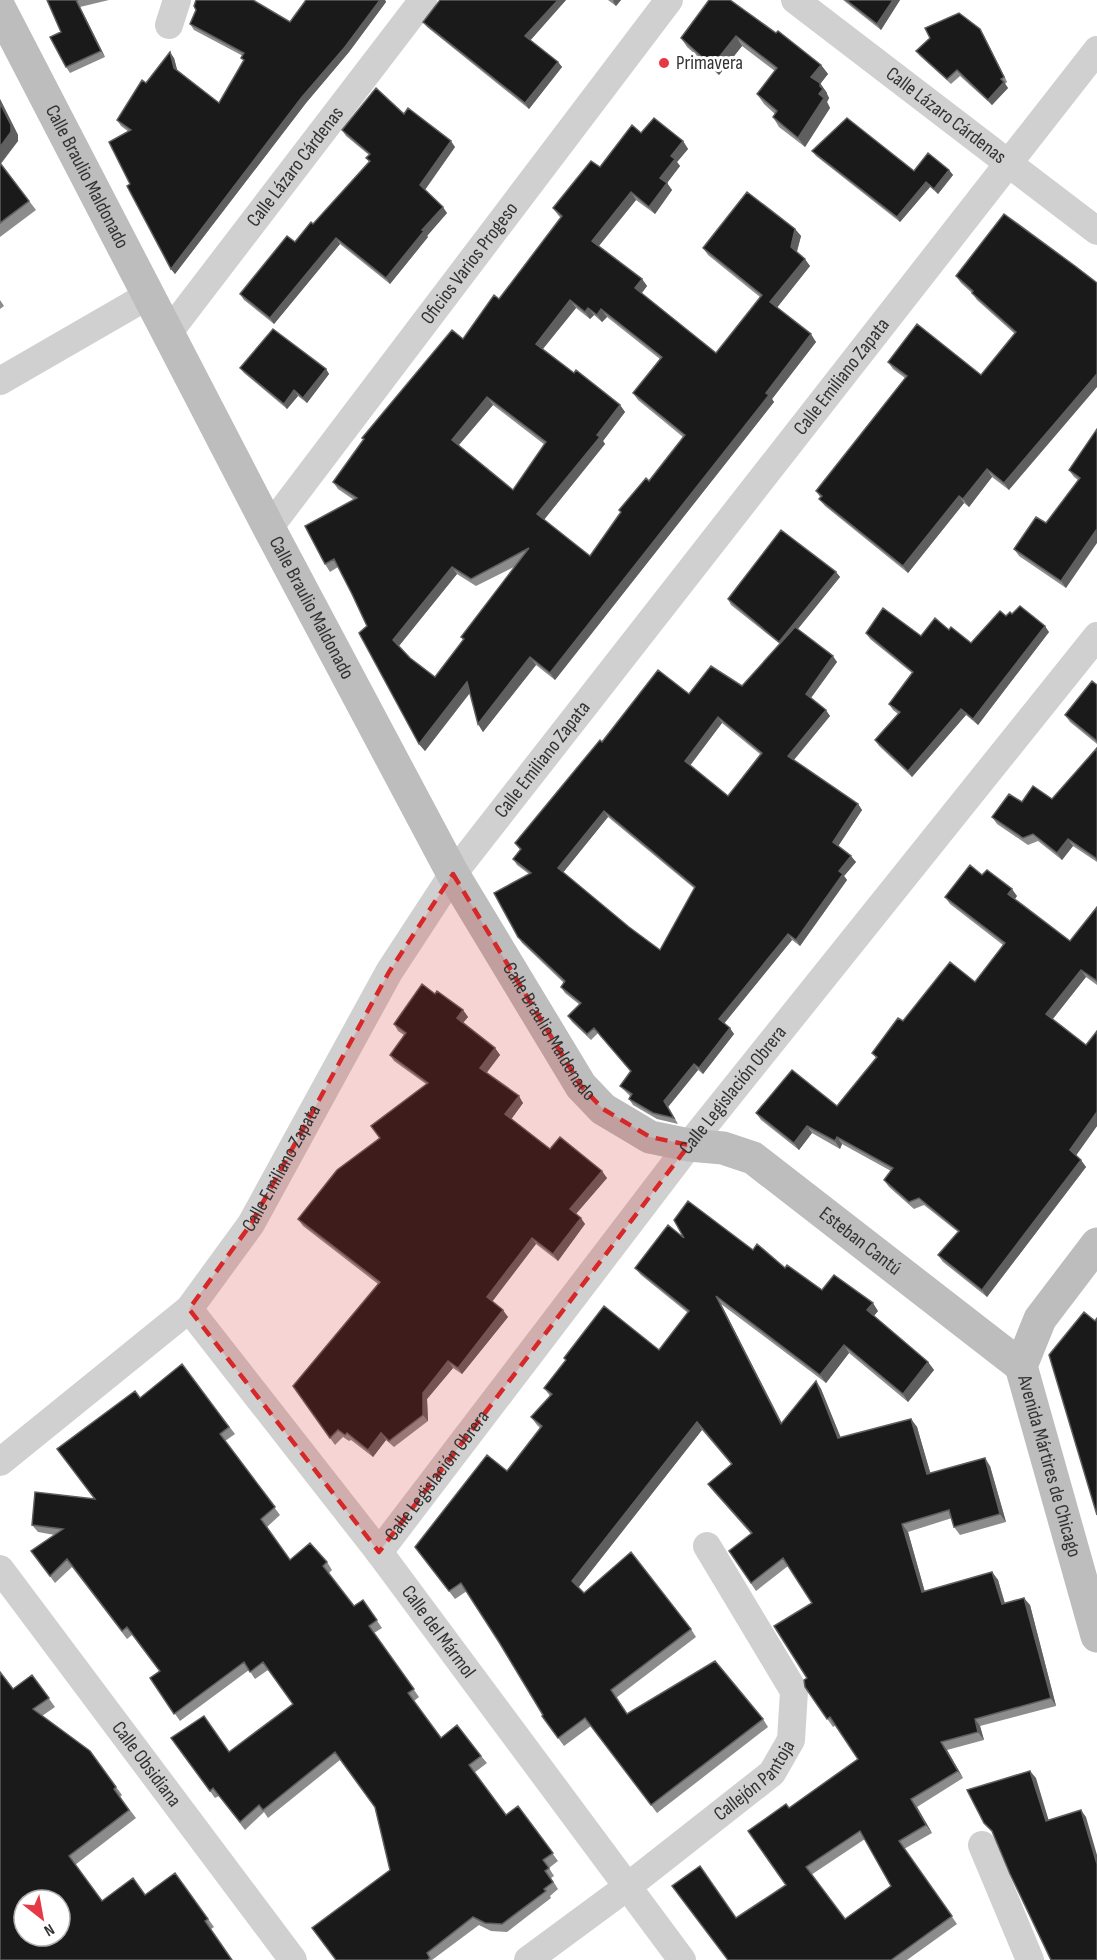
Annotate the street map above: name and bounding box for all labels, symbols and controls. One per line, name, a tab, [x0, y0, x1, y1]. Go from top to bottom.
place label: Primavera	[676, 51, 743, 75]
marker: Primavera	[657, 56, 671, 70]
street label: Calle Lázaro Cárdenas	[881, 62, 1011, 169]
street label: Calle Braulio Maldonado	[40, 101, 134, 253]
street label: Calle Lázaro Cárdenas	[242, 102, 349, 232]
street label: Oficios Varios Progeso	[416, 198, 523, 329]
street label: Calle Emiliano Zapata	[789, 313, 895, 440]
street label: Calle Braulio Maldonado	[264, 532, 359, 683]
street label: Calle Emiliano Zapata	[489, 696, 596, 823]
street label: Calle Braulio Maldonado	[497, 958, 601, 1106]
street label: Calle Legislación Obrera	[674, 1021, 792, 1159]
street label: Calle Emiliano Zapata	[237, 1100, 326, 1237]
street label: Esteban Cantú	[814, 1202, 906, 1281]
street label: Avenida Mártires de Chicago	[1012, 1372, 1086, 1560]
street label: Calle Legislación Obrera	[380, 1406, 495, 1546]
street label: Calle del Mármol	[396, 1581, 481, 1683]
street label: Calle Obsidiana	[106, 1717, 186, 1812]
street label: Callejón Pantoja	[709, 1736, 800, 1826]
north arrow	[12, 1888, 72, 1948]
text: N	[40, 1919, 58, 1940]

